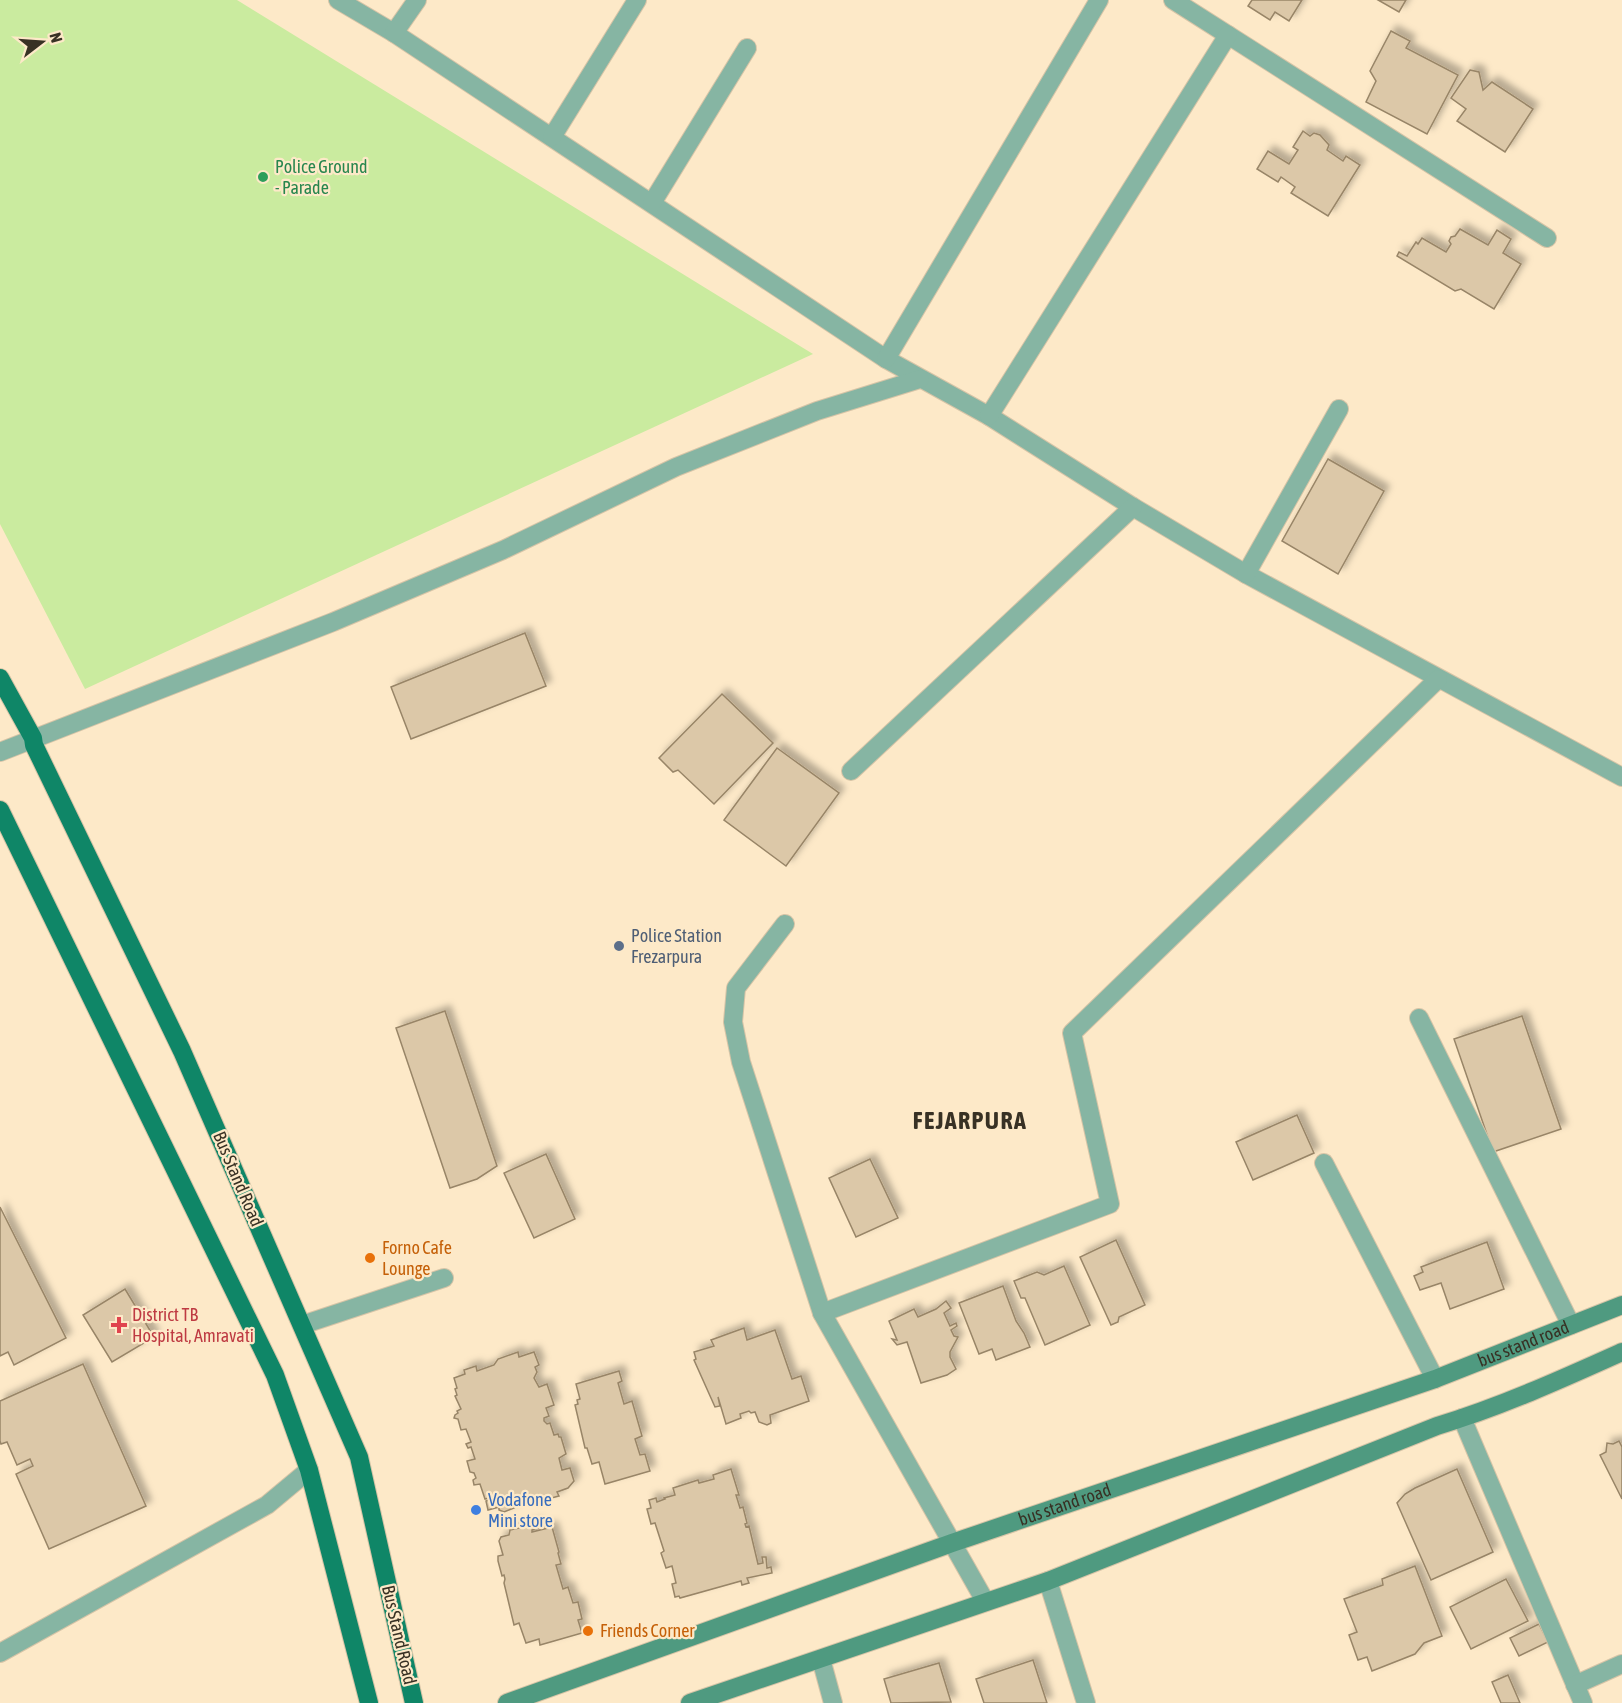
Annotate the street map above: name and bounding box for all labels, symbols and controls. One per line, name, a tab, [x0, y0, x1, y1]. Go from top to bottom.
north arrow	[12, 12, 72, 72]
text: N	[46, 30, 66, 45]
place label: Police Ground - Parade	[275, 156, 368, 198]
marker: Police Ground - Parade	[256, 170, 270, 184]
place label: Police Station Frezarpura	[631, 925, 722, 967]
marker: Police Station Frezarpura	[612, 939, 626, 953]
district label: FEJARPURA	[913, 1107, 1027, 1134]
street label: Bus Stand Road	[209, 1128, 268, 1230]
place label: Forno Cafe Lounge	[382, 1237, 452, 1279]
marker: Forno Cafe Lounge	[363, 1251, 377, 1265]
place label: District TB Hospital, Amravati	[132, 1304, 254, 1346]
marker: District TB Hospital, Amravati	[110, 1316, 128, 1334]
street label: bus stand road	[1474, 1316, 1572, 1371]
street label: bus stand road	[1016, 1479, 1114, 1530]
place label: Vodafone Mini store	[488, 1489, 553, 1531]
marker: Vodafone Mini store	[469, 1503, 483, 1517]
street label: Bus Stand Road	[378, 1583, 421, 1687]
place label: Friends Corner	[600, 1620, 695, 1641]
marker: Friends Corner	[581, 1624, 595, 1638]

